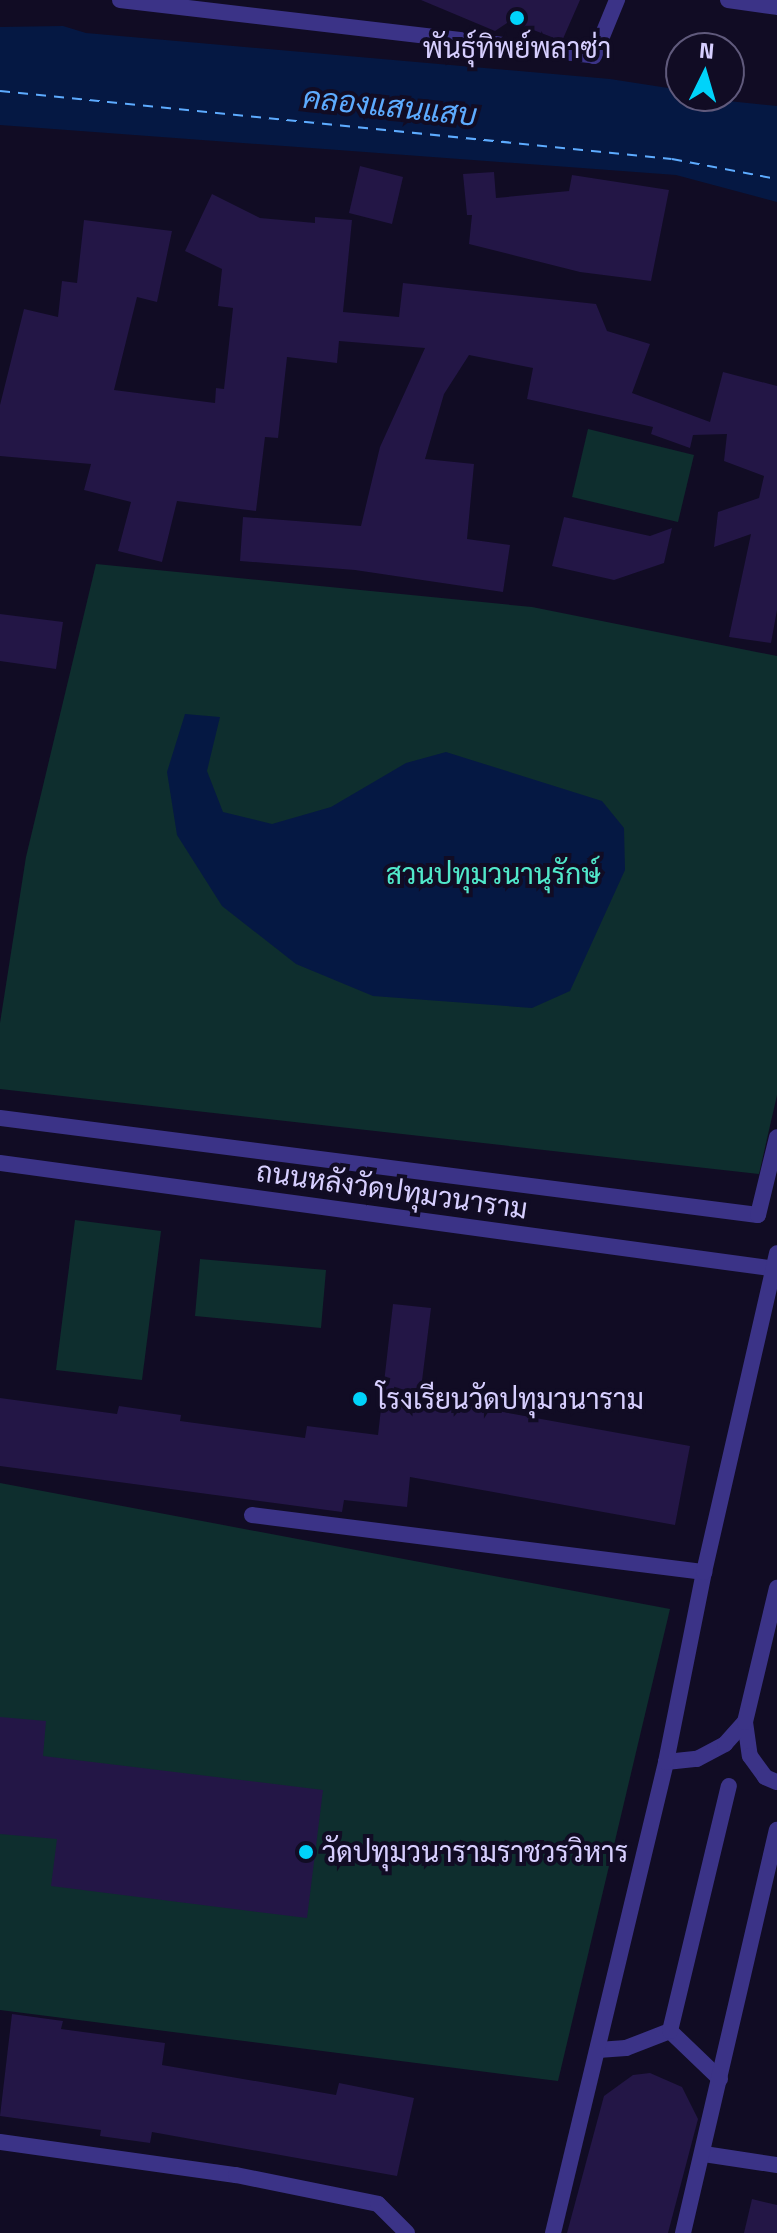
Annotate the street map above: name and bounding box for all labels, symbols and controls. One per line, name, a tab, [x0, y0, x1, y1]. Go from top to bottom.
marker: พันธุ์ทิพย์พลาซ่า	[508, 9, 526, 27]
place label: พันธุ์ทิพย์พลาซ่า	[423, 31, 611, 65]
north arrow	[665, 32, 745, 112]
text: N	[698, 32, 716, 68]
water label: คลองแสนแสบ	[301, 79, 479, 133]
park label: สวนปทุมวนานุรักษ์	[386, 857, 600, 891]
street label: ถนนหลังวัดปทุมวนาราม	[254, 1154, 530, 1226]
place label: โรงเรียนวัดปทุมวนาราม	[376, 1382, 644, 1416]
marker: โรงเรียนวัดปทุมวนาราม	[351, 1390, 369, 1408]
place label: วัดปทุมวนารามราชวรวิหาร	[322, 1835, 628, 1869]
marker: วัดปทุมวนารามราชวรวิหาร	[297, 1843, 315, 1861]

